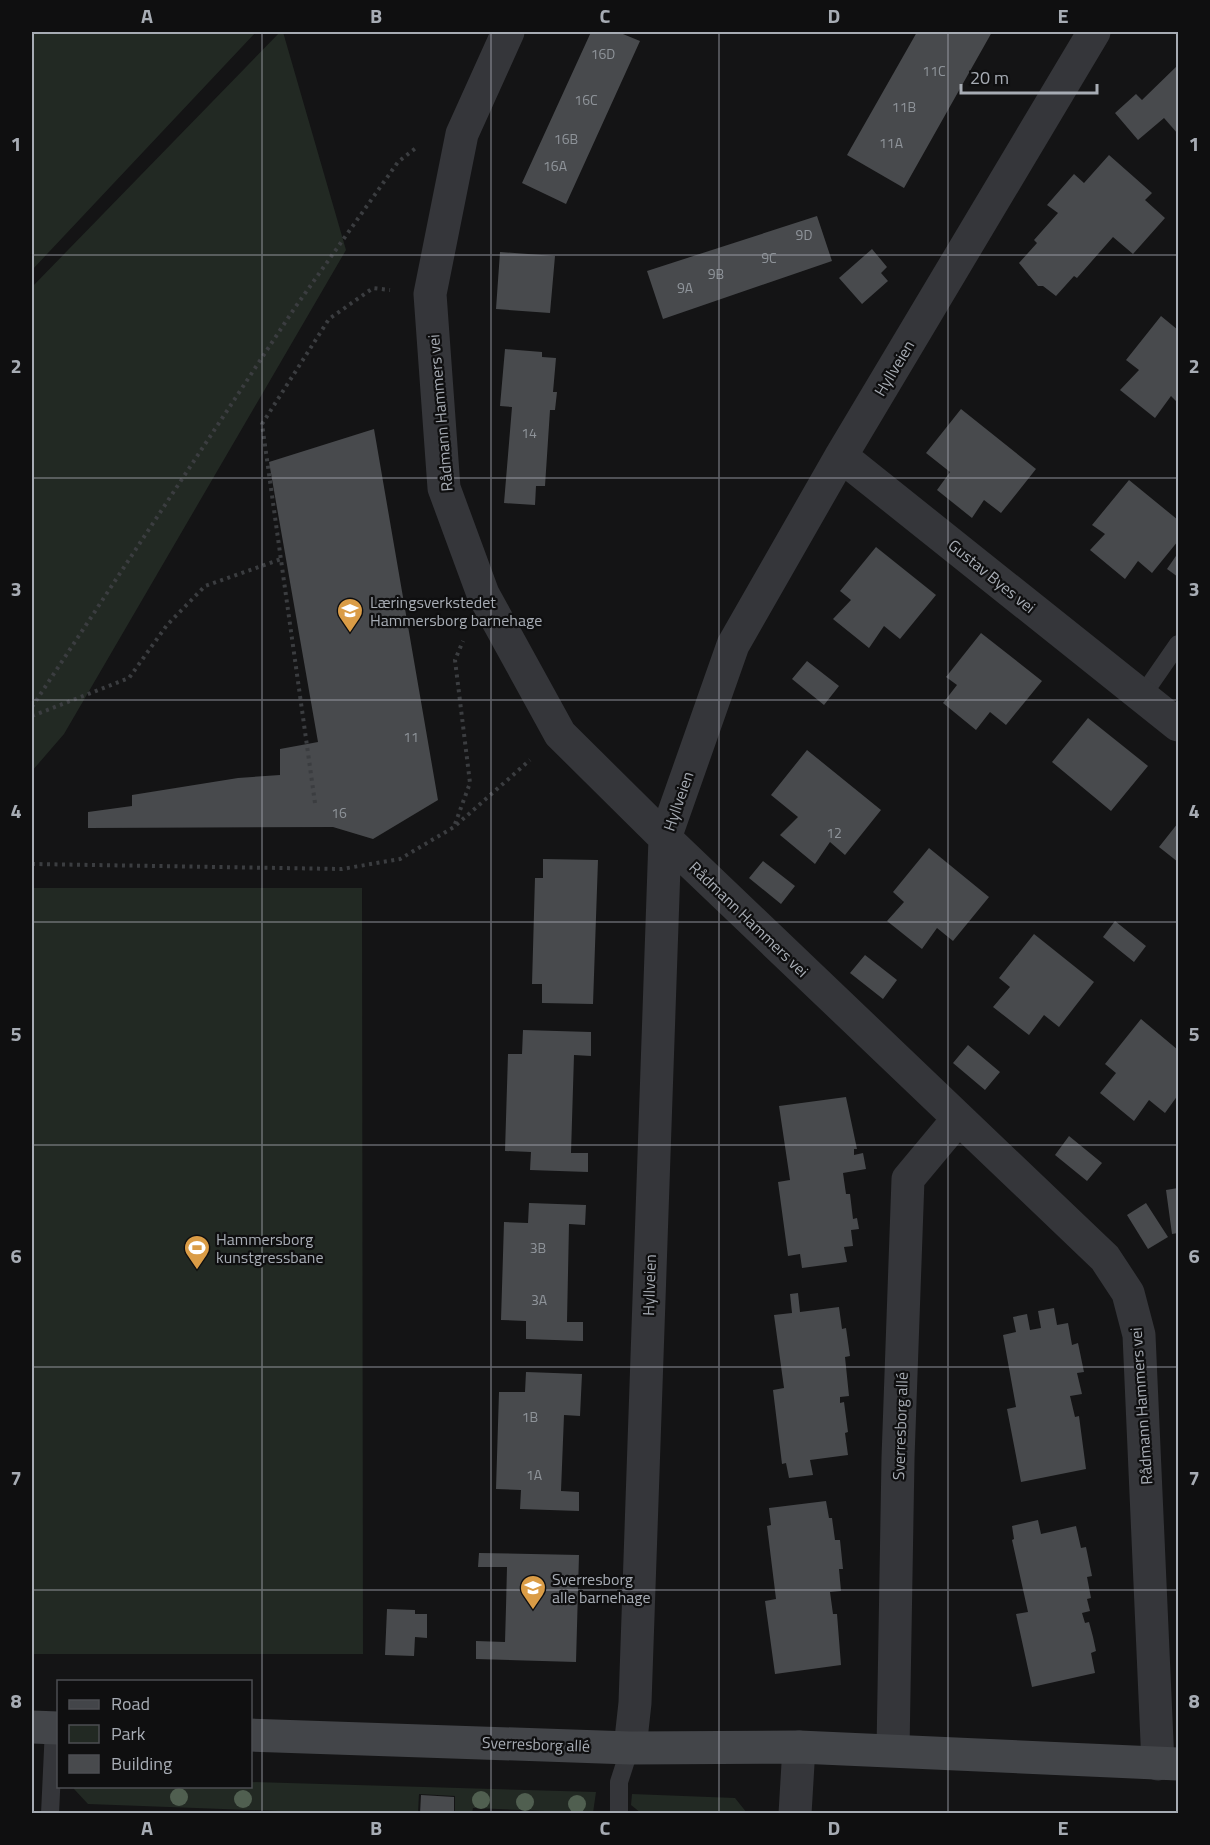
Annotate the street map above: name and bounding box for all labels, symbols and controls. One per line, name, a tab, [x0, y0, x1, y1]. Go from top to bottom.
text: A	[141, 0, 153, 31]
text: B	[370, 0, 382, 31]
text: C	[600, 0, 611, 31]
text: D	[828, 0, 840, 31]
text: E	[1057, 0, 1069, 31]
house number: 16D	[591, 43, 615, 64]
scale bar	[961, 57, 1098, 95]
house number: 11C	[922, 60, 946, 81]
text: 20 m	[970, 64, 1009, 91]
house number: 16C	[574, 89, 598, 110]
house number: 11B	[892, 96, 916, 117]
text: 1	[10, 128, 22, 159]
house number: 16B	[554, 128, 578, 149]
text: 1	[1188, 128, 1200, 159]
house number: 11A	[879, 132, 904, 153]
house number: 16A	[543, 155, 568, 176]
house number: 9D	[796, 224, 812, 245]
house number: 9C	[761, 247, 777, 268]
house number: 9B	[708, 263, 724, 284]
house number: 9A	[677, 277, 694, 298]
street label: Rådmann Hammers vei	[421, 333, 459, 493]
street label: Hyllveien	[868, 335, 920, 401]
text: 2	[10, 350, 22, 381]
text: 2	[1188, 350, 1200, 381]
house number: 14	[521, 422, 537, 443]
street label: Gustav Byes vei	[943, 533, 1041, 619]
text: 3	[10, 573, 22, 604]
text: 3	[1188, 573, 1200, 604]
place label: Læringsverkstedet Hammersborg barnehage	[370, 590, 542, 632]
school or university icon: Læringsverkstedet Hammersborg barnehage	[335, 596, 365, 634]
house number: 11	[403, 726, 419, 747]
street label: Hyllveien	[657, 768, 699, 834]
text: 4	[10, 795, 22, 826]
text: 4	[1188, 795, 1200, 826]
house number: 16	[331, 802, 347, 823]
house number: 12	[826, 822, 842, 843]
street label: Rådmann Hammers vei	[684, 856, 814, 982]
text: 5	[10, 1018, 22, 1049]
text: 5	[1188, 1018, 1200, 1049]
place label: Hammersborg kunstgressbane	[216, 1227, 323, 1269]
sports icon: Hammersborg kunstgressbane	[182, 1233, 212, 1271]
house number: 3B	[530, 1237, 546, 1258]
text: 6	[10, 1240, 22, 1271]
text: 6	[1188, 1240, 1200, 1271]
street label: Hyllveien	[636, 1254, 662, 1316]
house number: 3A	[531, 1289, 548, 1310]
street label: Rådmann Hammers vei	[1124, 1326, 1158, 1486]
street label: Sverresborg allé	[886, 1372, 914, 1480]
house number: 1B	[522, 1406, 538, 1427]
text: 7	[10, 1462, 22, 1493]
text: 7	[1188, 1462, 1200, 1493]
house number: 1A	[526, 1464, 543, 1485]
place label: Sverresborg alle barnehage	[552, 1567, 651, 1609]
school or university icon: Sverresborg alle barnehage	[518, 1573, 548, 1611]
legend	[57, 1680, 252, 1788]
text: 8	[10, 1685, 22, 1716]
text: 8	[1188, 1685, 1200, 1716]
text: Road	[111, 1690, 150, 1717]
text: Park	[111, 1720, 146, 1747]
street label: Sverresborg allé	[482, 1730, 590, 1758]
text: Building	[111, 1750, 172, 1777]
text: A	[141, 1812, 153, 1843]
text: B	[370, 1812, 382, 1843]
text: C	[600, 1812, 611, 1843]
text: D	[828, 1812, 840, 1843]
text: E	[1057, 1812, 1069, 1843]

